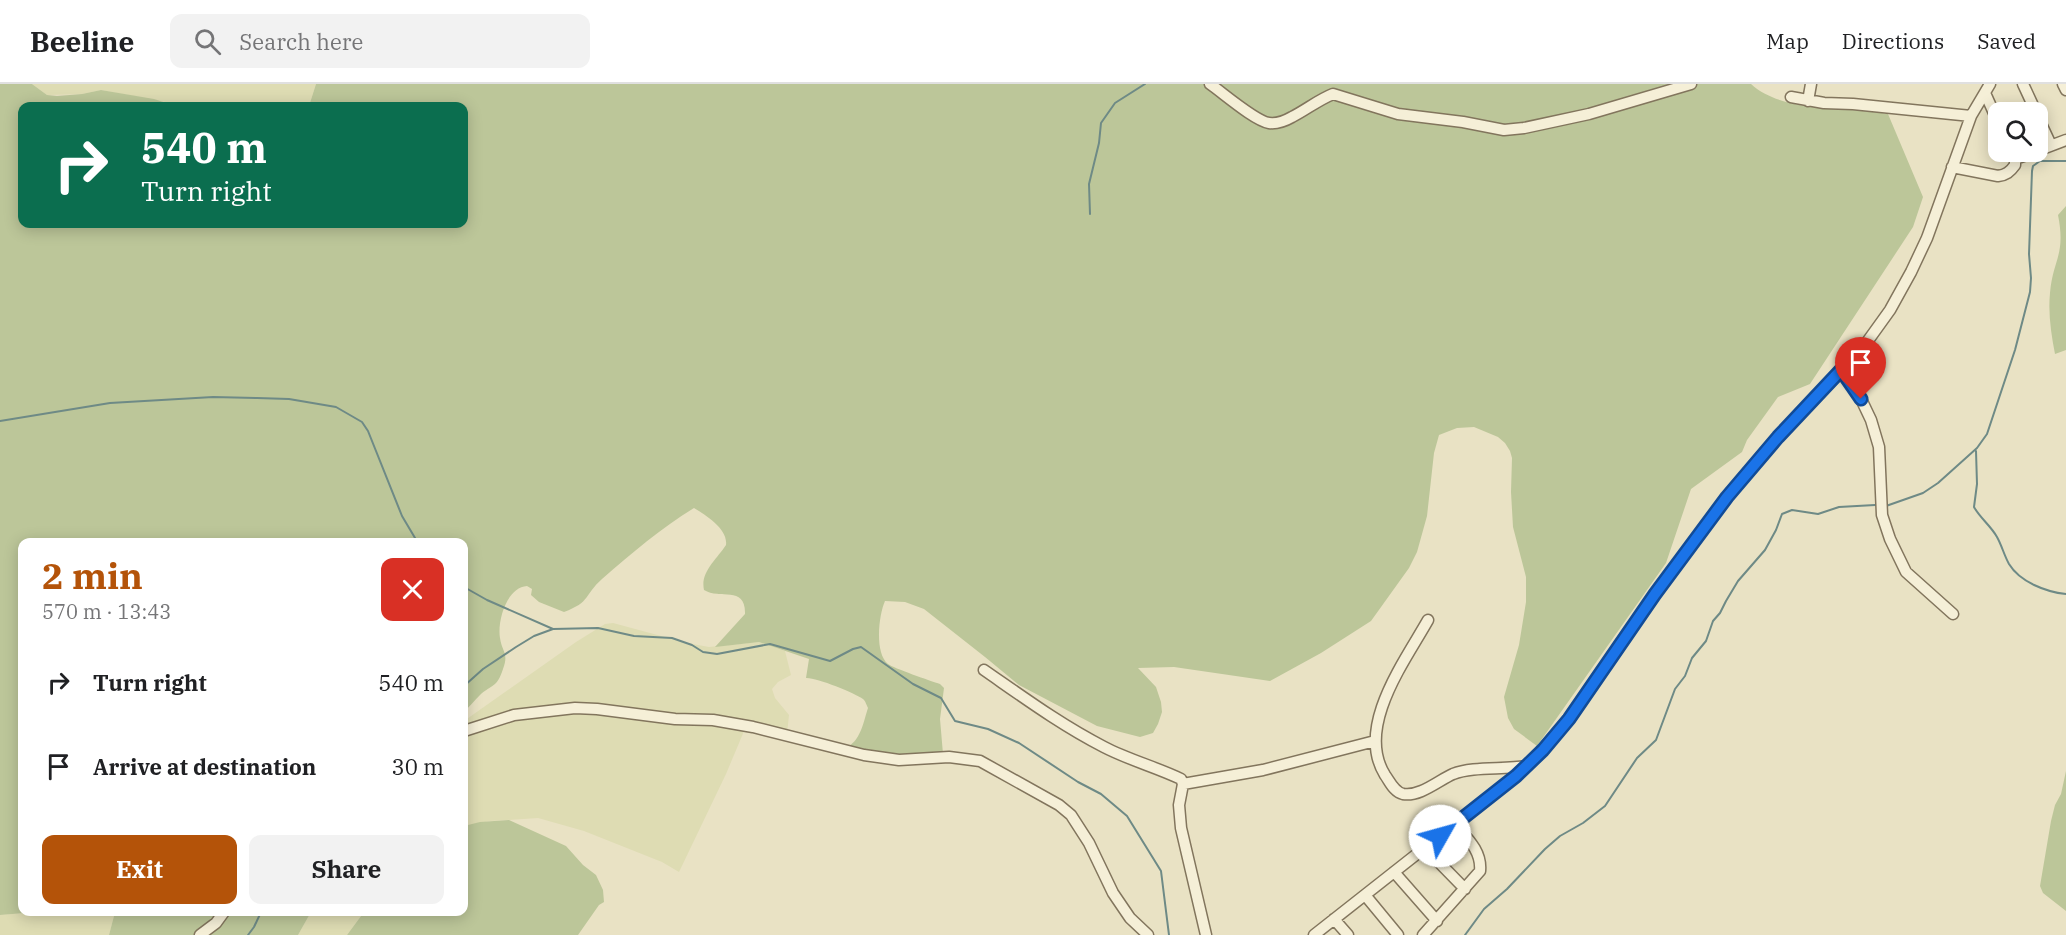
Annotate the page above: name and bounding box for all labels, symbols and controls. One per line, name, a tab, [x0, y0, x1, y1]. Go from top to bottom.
search box	[170, 14, 590, 68]
text: Beeline	[30, 23, 134, 60]
icon: search	[191, 25, 224, 58]
text: Search here	[239, 27, 363, 56]
text: Map	[1766, 27, 1809, 55]
text: Directions	[1842, 27, 1944, 55]
text: Saved	[1977, 27, 2036, 55]
map controls	[1988, 102, 2048, 162]
button: search	[1988, 102, 2048, 162]
text: 540 m	[141, 120, 267, 175]
icon: right	[42, 126, 120, 204]
text: Turn right	[141, 173, 272, 208]
pin	[1835, 337, 1886, 399]
icon: arrive	[1844, 346, 1877, 379]
text: 2 min	[42, 552, 143, 599]
button: close	[381, 558, 444, 621]
text: 570 m · 13:43	[42, 598, 171, 625]
icon: right	[42, 666, 75, 699]
text: Turn right	[93, 668, 207, 697]
text: 540 m	[378, 668, 444, 697]
icon: arrive	[42, 750, 75, 783]
text: Arrive at destination	[93, 752, 316, 781]
text: 30 m	[392, 752, 444, 781]
position arrow	[1408, 804, 1472, 868]
button: Exit	[42, 835, 237, 904]
button: Share	[249, 835, 444, 904]

